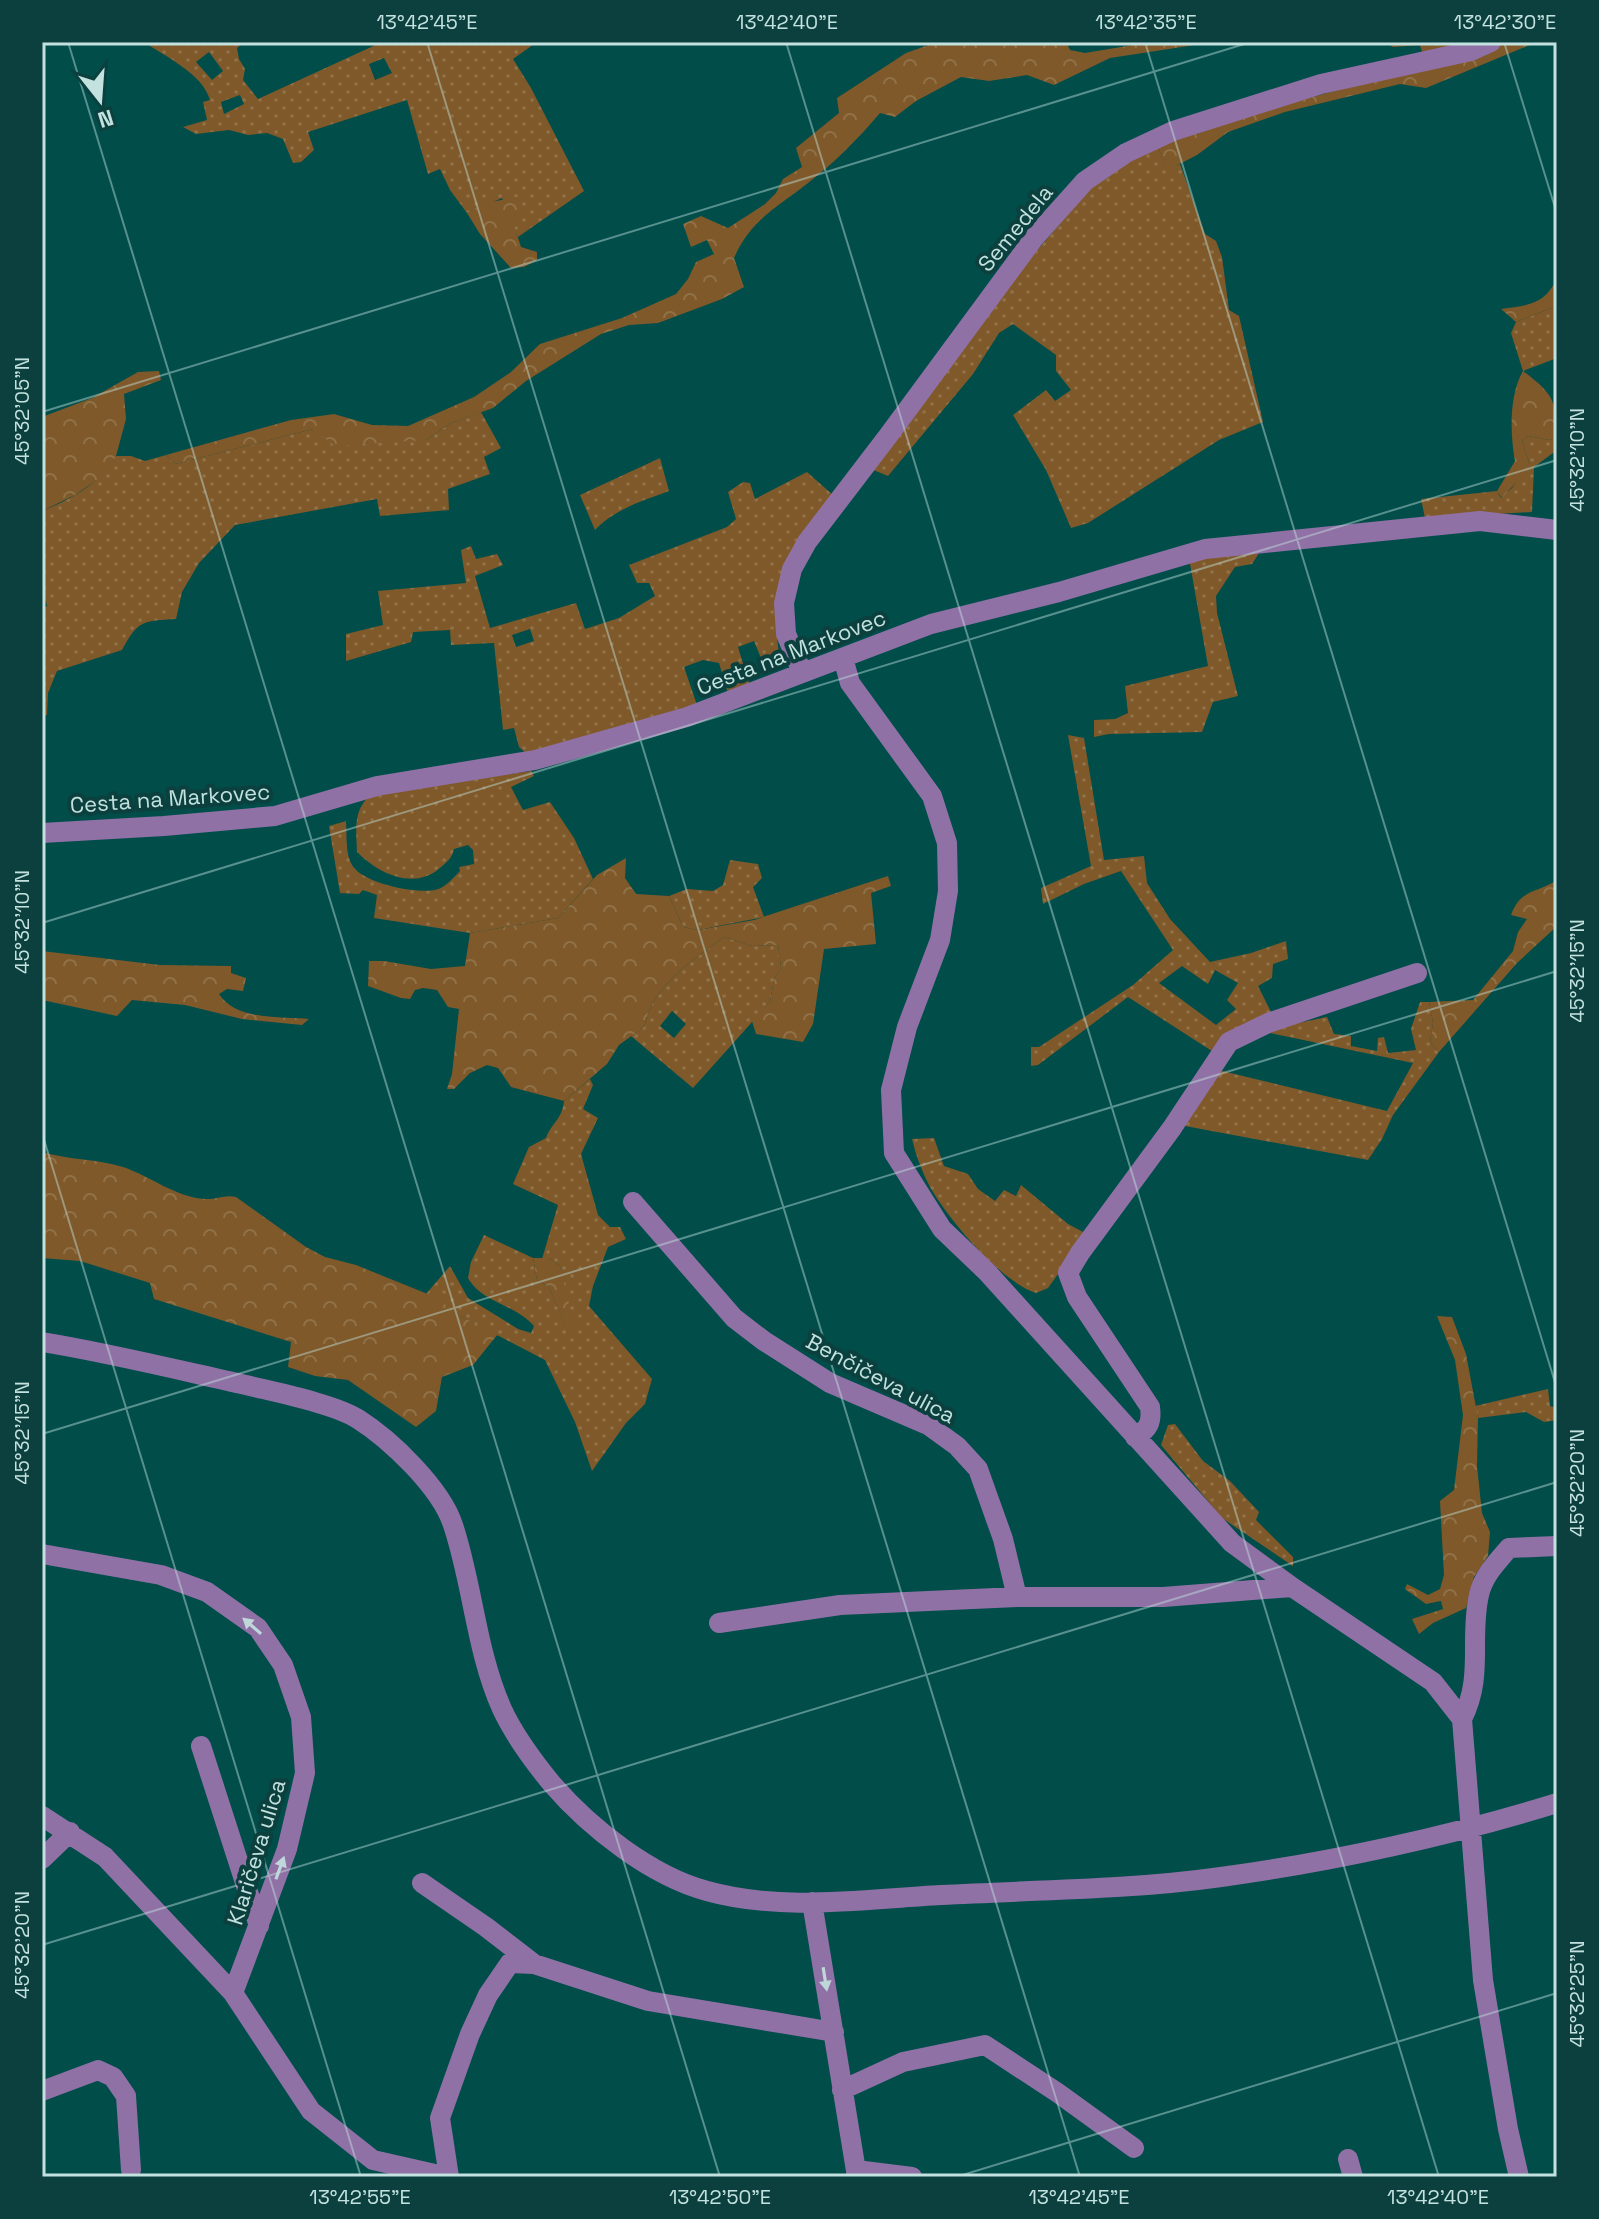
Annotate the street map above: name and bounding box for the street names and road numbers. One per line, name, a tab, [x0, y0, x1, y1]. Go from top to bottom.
street label: Semedela	[971, 179, 1059, 277]
street label: Cesta na Markovec	[692, 603, 890, 701]
street label: Cesta na Markovec	[69, 777, 271, 819]
street label: Benčičeva ulica	[801, 1327, 961, 1429]
street label: Klaričeva ulica	[221, 1775, 292, 1928]

